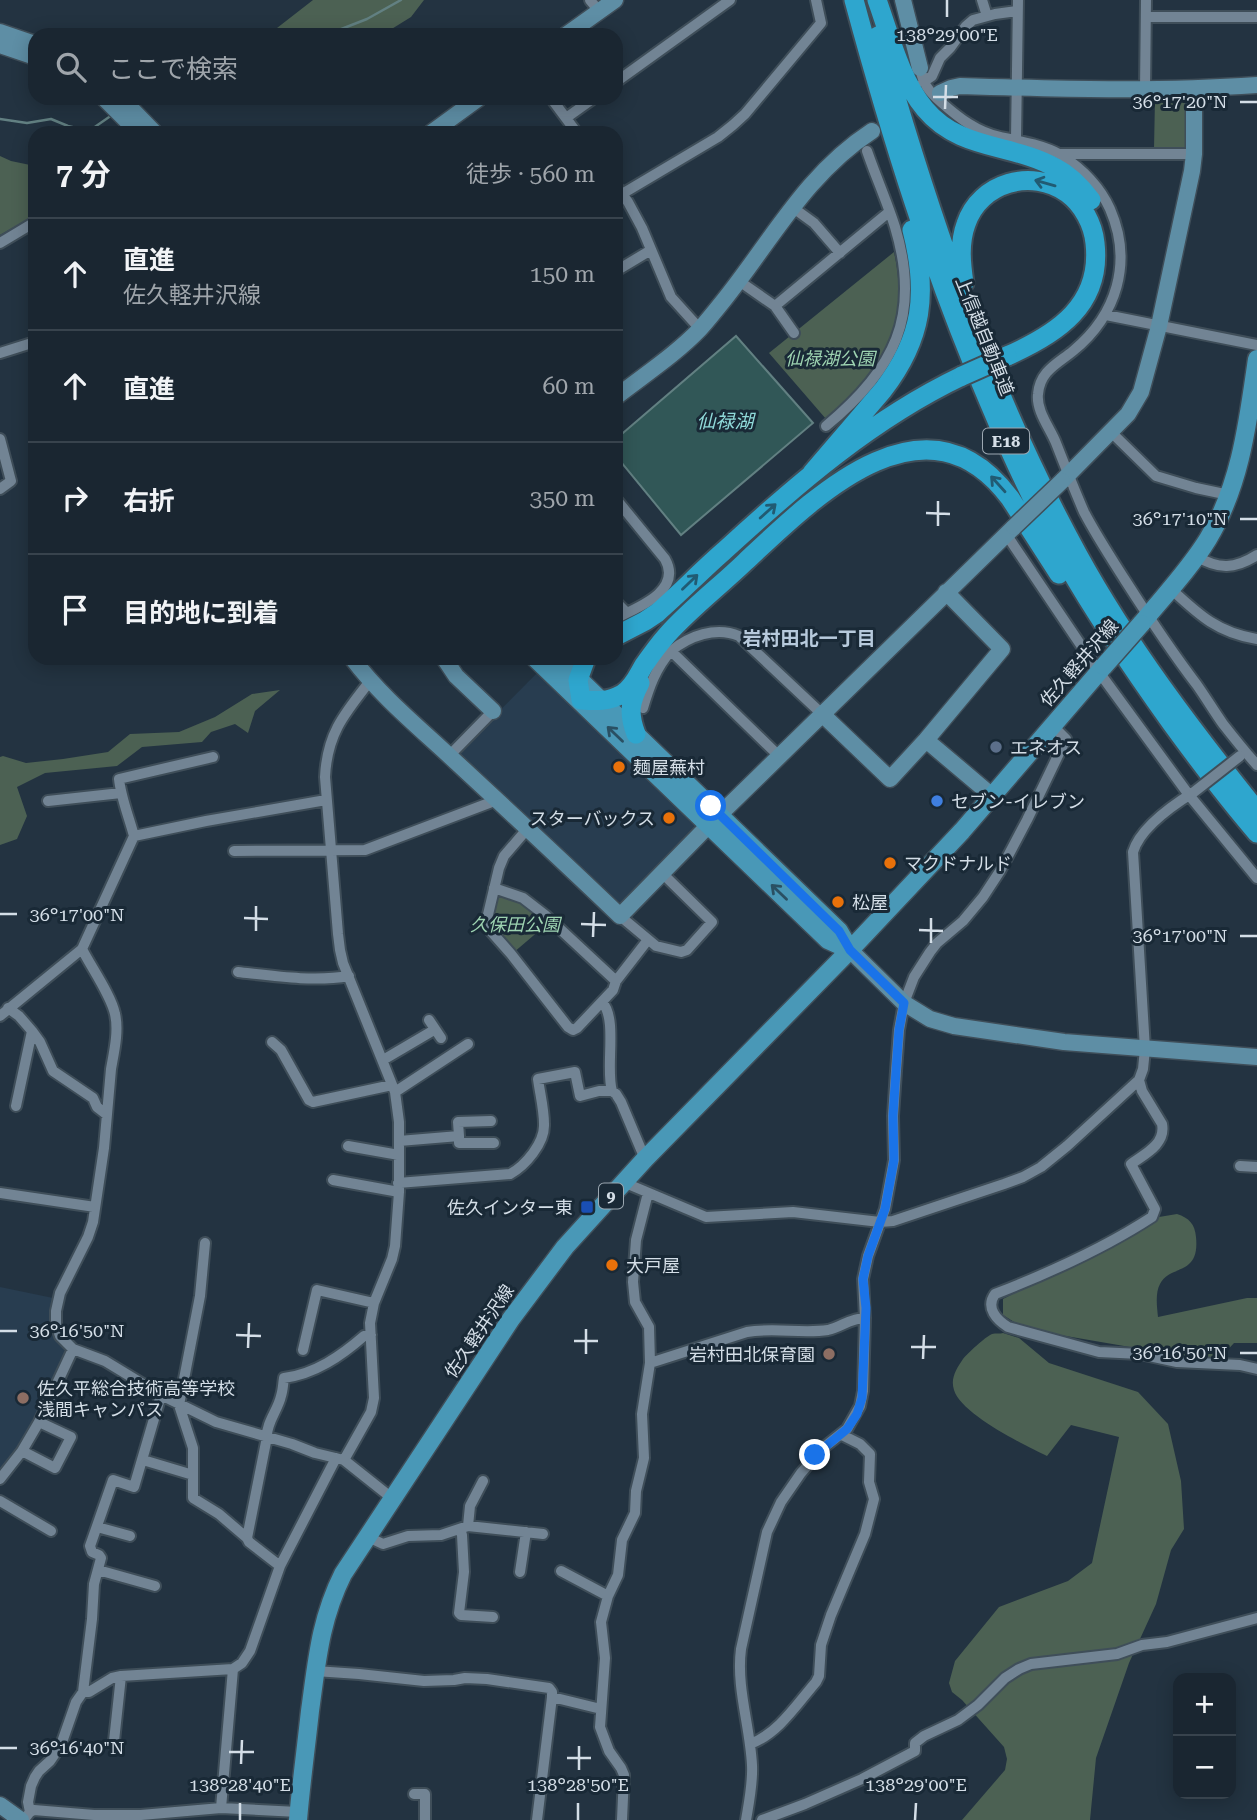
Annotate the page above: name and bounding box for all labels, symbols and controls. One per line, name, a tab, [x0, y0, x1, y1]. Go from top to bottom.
text: 138°29'00"E	[896, 24, 998, 45]
search box	[28, 28, 623, 105]
icon: search	[52, 48, 90, 86]
text: ここで検索	[108, 54, 238, 84]
text: 36°17'20"N	[1133, 91, 1227, 112]
text: 7 分	[56, 157, 110, 192]
text: 徒歩 · 560 m	[466, 161, 595, 188]
one-way arrow	[1034, 176, 1056, 189]
text: 直進	[123, 245, 175, 275]
icon: ahead	[56, 255, 94, 293]
text: 150 m	[530, 261, 595, 288]
street label: 上信越自動車道	[952, 274, 1018, 398]
text: 佐久軽井沢線	[123, 282, 261, 309]
park label: 仙禄湖公園	[785, 348, 878, 369]
icon: ahead	[56, 367, 94, 405]
text: 60 m	[542, 373, 595, 400]
text: 直進	[123, 374, 175, 404]
water label: 仙禄湖	[696, 410, 756, 433]
road number: E18	[983, 428, 1029, 454]
one-way arrow	[990, 475, 1006, 493]
icon: right	[56, 479, 94, 517]
text: 350 m	[530, 485, 595, 512]
text: 右折	[123, 486, 175, 516]
one-way arrow	[759, 503, 777, 519]
text: 36°17'10"N	[1133, 508, 1227, 529]
one-way arrow	[681, 574, 698, 591]
icon: arrive	[56, 591, 94, 629]
text: 目的地に到着	[123, 598, 279, 628]
street label: 佐久軽井沢線	[1036, 615, 1122, 711]
district label: 岩村田北一丁目	[742, 627, 876, 650]
one-way arrow	[607, 726, 624, 743]
place label: エネオス	[1010, 737, 1082, 758]
marker: エネオス	[988, 739, 1004, 755]
place label: 麺屋蕪村	[633, 757, 705, 778]
marker: 麺屋蕪村	[611, 759, 627, 775]
route start	[695, 790, 726, 821]
place label: セブン-イレブン	[951, 791, 1085, 812]
marker: セブン-イレブン	[929, 793, 945, 809]
place label: スターバックス	[530, 808, 655, 829]
marker: スターバックス	[661, 810, 677, 826]
place label: マクドナルド	[904, 853, 1012, 874]
marker: マクドナルド	[882, 855, 898, 871]
one-way arrow	[771, 884, 788, 901]
place label: 松屋	[852, 892, 888, 913]
marker: 松屋	[830, 894, 846, 910]
text: 36°17'00"N	[30, 904, 124, 925]
park label: 久保田公園	[470, 914, 563, 935]
text: 36°17'00"N	[1133, 925, 1227, 946]
road number: 9	[599, 1184, 623, 1208]
place label: 佐久インター東	[447, 1197, 573, 1218]
marker: 佐久インター東	[579, 1199, 595, 1215]
place label: 大戸屋	[626, 1255, 680, 1276]
marker: 大戸屋	[604, 1257, 620, 1273]
street label: 佐久軽井沢線	[440, 1280, 518, 1382]
text: 36°16'50"N	[30, 1320, 124, 1341]
text: 36°16'50"N	[1133, 1342, 1227, 1363]
place label: 岩村田北保育園	[689, 1344, 815, 1365]
marker: 岩村田北保育園	[821, 1346, 837, 1362]
place label: 佐久平総合技術高等学校 浅間キャンパス	[37, 1378, 235, 1420]
marker: 佐久平総合技術高等学校 浅間キャンパス	[15, 1390, 31, 1406]
route end	[799, 1439, 830, 1470]
map controls	[1173, 1673, 1236, 1799]
button: +	[1173, 1673, 1236, 1736]
button: −	[1173, 1736, 1236, 1799]
text: 36°16'40"N	[30, 1737, 124, 1758]
text: 138°28'40"E	[189, 1774, 291, 1795]
text: 138°28'50"E	[527, 1774, 629, 1795]
text: 138°29'00"E	[865, 1774, 967, 1795]

